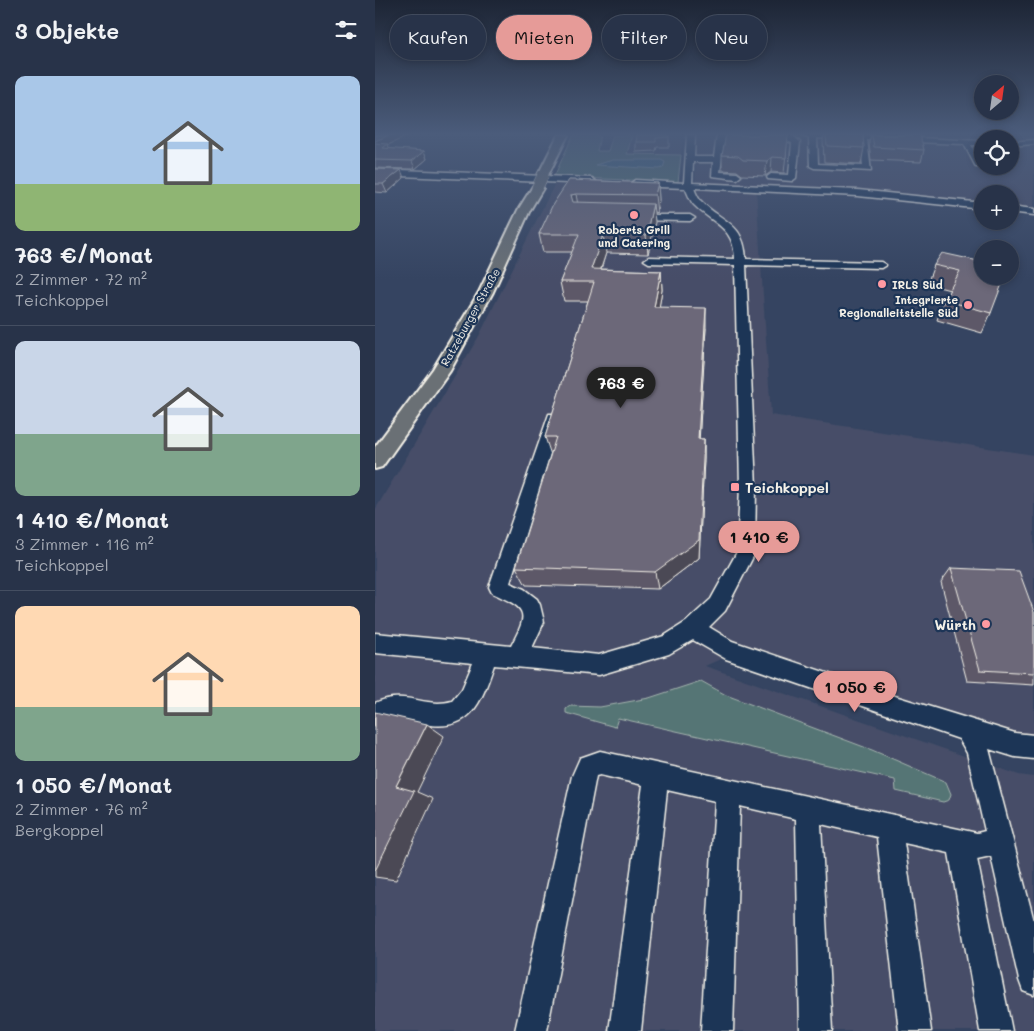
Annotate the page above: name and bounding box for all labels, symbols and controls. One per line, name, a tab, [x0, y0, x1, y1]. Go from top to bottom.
chip: Kaufen	[390, 15, 486, 60]
chip: Mieten	[496, 15, 592, 60]
chip: Filter	[602, 15, 686, 60]
chip: Neu	[696, 15, 767, 60]
icon: filters	[332, 16, 360, 44]
text: 3 Objekte	[15, 17, 119, 44]
north arrow	[974, 75, 1019, 120]
map controls	[974, 75, 1019, 285]
icon: home	[143, 108, 233, 198]
button: locate	[974, 130, 1019, 175]
button: +	[974, 185, 1019, 230]
marker: Roberts Grill und Catering	[628, 209, 640, 221]
place label: Roberts Grill und Catering	[598, 222, 671, 250]
button: −	[974, 240, 1019, 285]
text: 763 €/Monat	[15, 241, 153, 268]
street label: Ratzeburger Straße	[437, 265, 503, 369]
text: 2 Zimmer · 72 m²	[15, 268, 147, 289]
place label: IRLS Süd	[892, 277, 943, 292]
marker: IRLS Süd	[876, 278, 888, 290]
text: Teichkoppel	[15, 289, 109, 310]
place label: Integrierte Regionalleitstelle Süd	[839, 292, 958, 320]
marker: Integrierte Regionalleitstelle Süd	[962, 299, 974, 311]
pin: 763 €	[586, 366, 656, 409]
text: 763 €	[598, 372, 644, 393]
icon: home	[143, 374, 233, 464]
place label: Teichkoppel	[745, 478, 829, 497]
marker: Teichkoppel	[729, 481, 741, 493]
text: 1 410 €/Monat	[15, 506, 169, 533]
pin: 1 410 €	[713, 520, 805, 563]
text: 1 410 €	[729, 526, 789, 547]
text: 3 Zimmer · 116 m²	[15, 533, 154, 554]
text: Teichkoppel	[15, 554, 109, 575]
place label: Würth	[934, 615, 976, 634]
marker: Würth	[980, 618, 992, 630]
icon: home	[143, 639, 233, 729]
pin: 1 050 €	[809, 670, 901, 713]
text: 1 050 €	[824, 676, 886, 697]
text: 1 050 €/Monat	[15, 771, 172, 798]
text: 2 Zimmer · 76 m²	[15, 798, 148, 819]
text: Bergkoppel	[15, 819, 104, 840]

